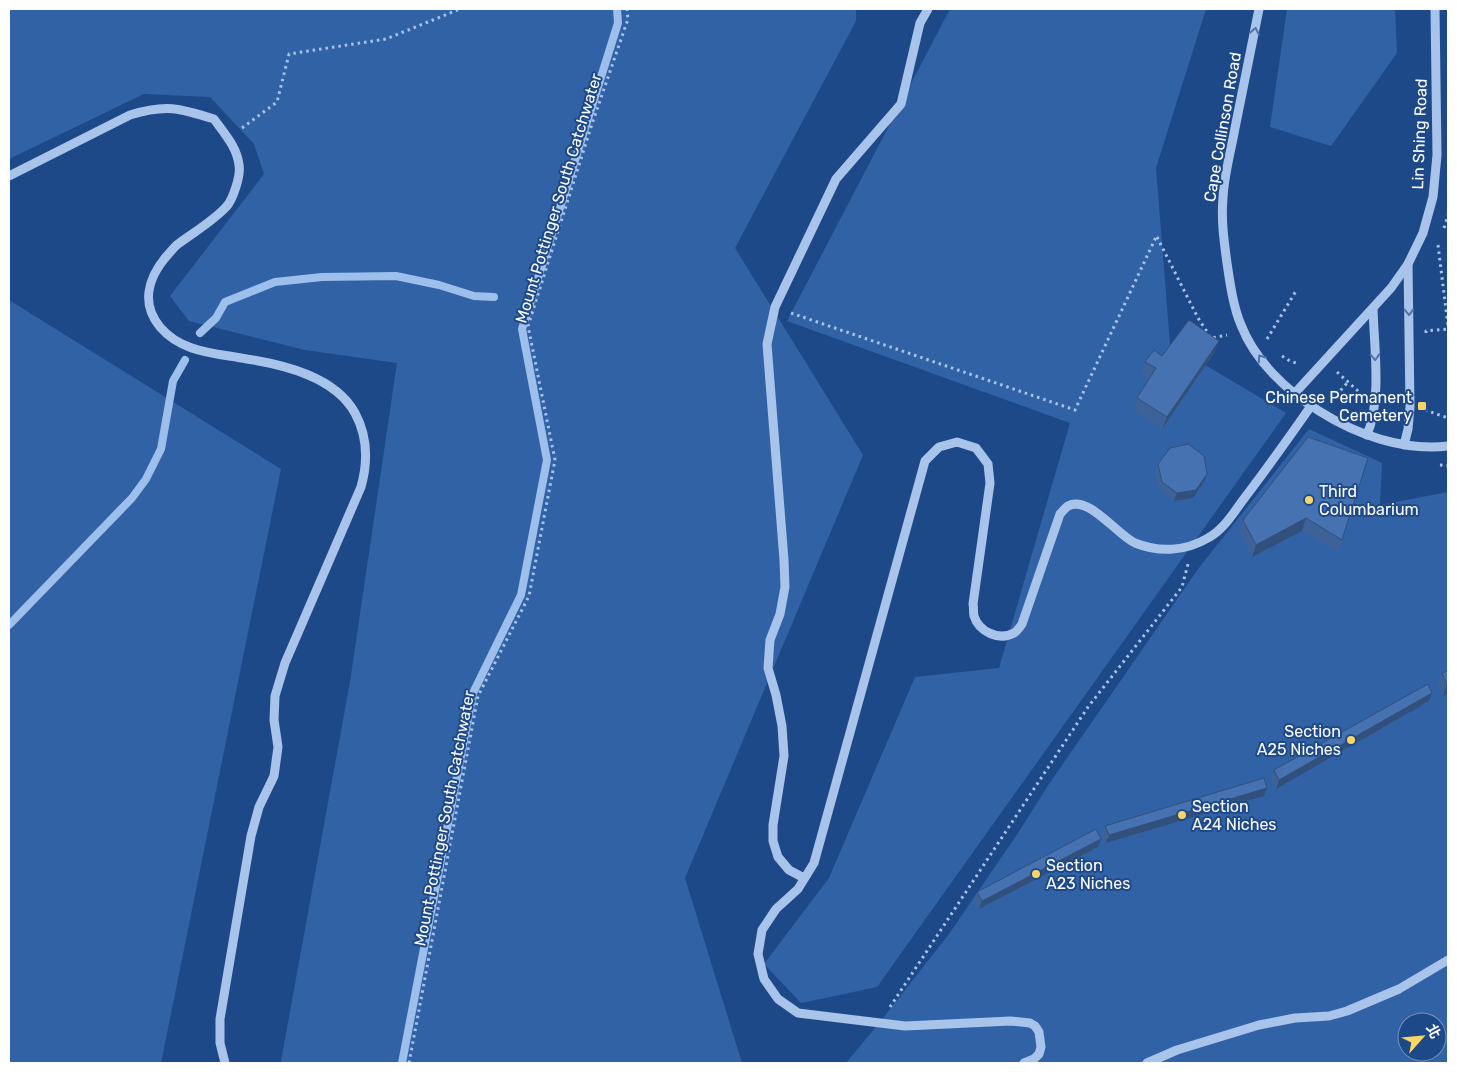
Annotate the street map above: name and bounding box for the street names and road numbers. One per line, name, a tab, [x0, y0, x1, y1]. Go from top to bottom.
street label: Cape Collinson Road	[1200, 51, 1245, 204]
street label: Mount Pottinger South Catchwater	[511, 71, 606, 325]
street label: Lin Shing Road	[1408, 78, 1431, 190]
street label: Mount Pottinger South Catchwater	[410, 689, 479, 948]

